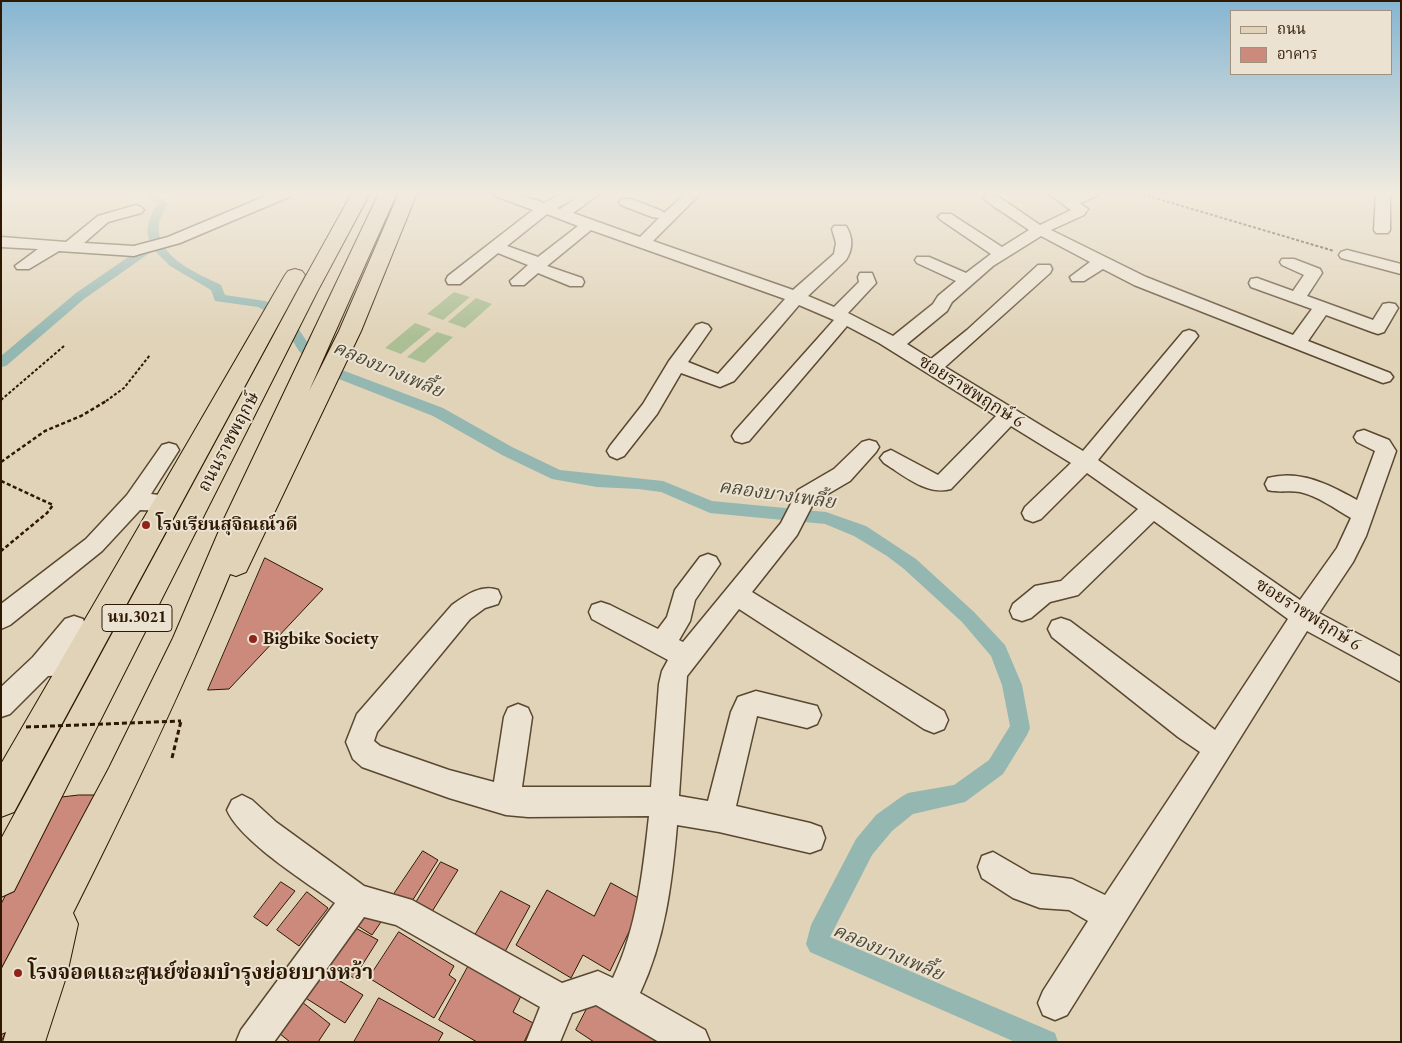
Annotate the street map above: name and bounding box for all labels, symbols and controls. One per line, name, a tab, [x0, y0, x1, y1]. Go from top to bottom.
legend	[1230, 10, 1392, 75]
text: ถนน	[1277, 19, 1306, 38]
text: อาคาร	[1277, 44, 1317, 63]
water label: คลองบางเพลี้ย	[329, 337, 447, 403]
street label: ซอยราชพฤกษ์ 6	[914, 351, 1028, 433]
street label: ถนนราชพฤกษ์	[194, 388, 264, 496]
water label: คลองบางเพลี้ย	[717, 476, 837, 514]
place label: โรงเรียนสุจิณณ์วดี	[156, 514, 298, 536]
marker: โรงเรียนสุจิณณ์วดี	[140, 519, 152, 531]
street label: ซอยราชพฤกษ์ 6	[1251, 574, 1365, 656]
road number: นบ.3021	[102, 604, 172, 632]
place label: Bigbike Society	[263, 628, 379, 650]
marker: Bigbike Society	[247, 633, 259, 645]
water label: คลองบางเพลี้ย	[829, 920, 947, 986]
place label: โรงจอดและศูนย์ซ่อมบำรุงย่อยบางหว้า	[28, 960, 373, 986]
marker: โรงจอดและศูนย์ซ่อมบำรุงย่อยบางหว้า	[12, 967, 24, 979]

